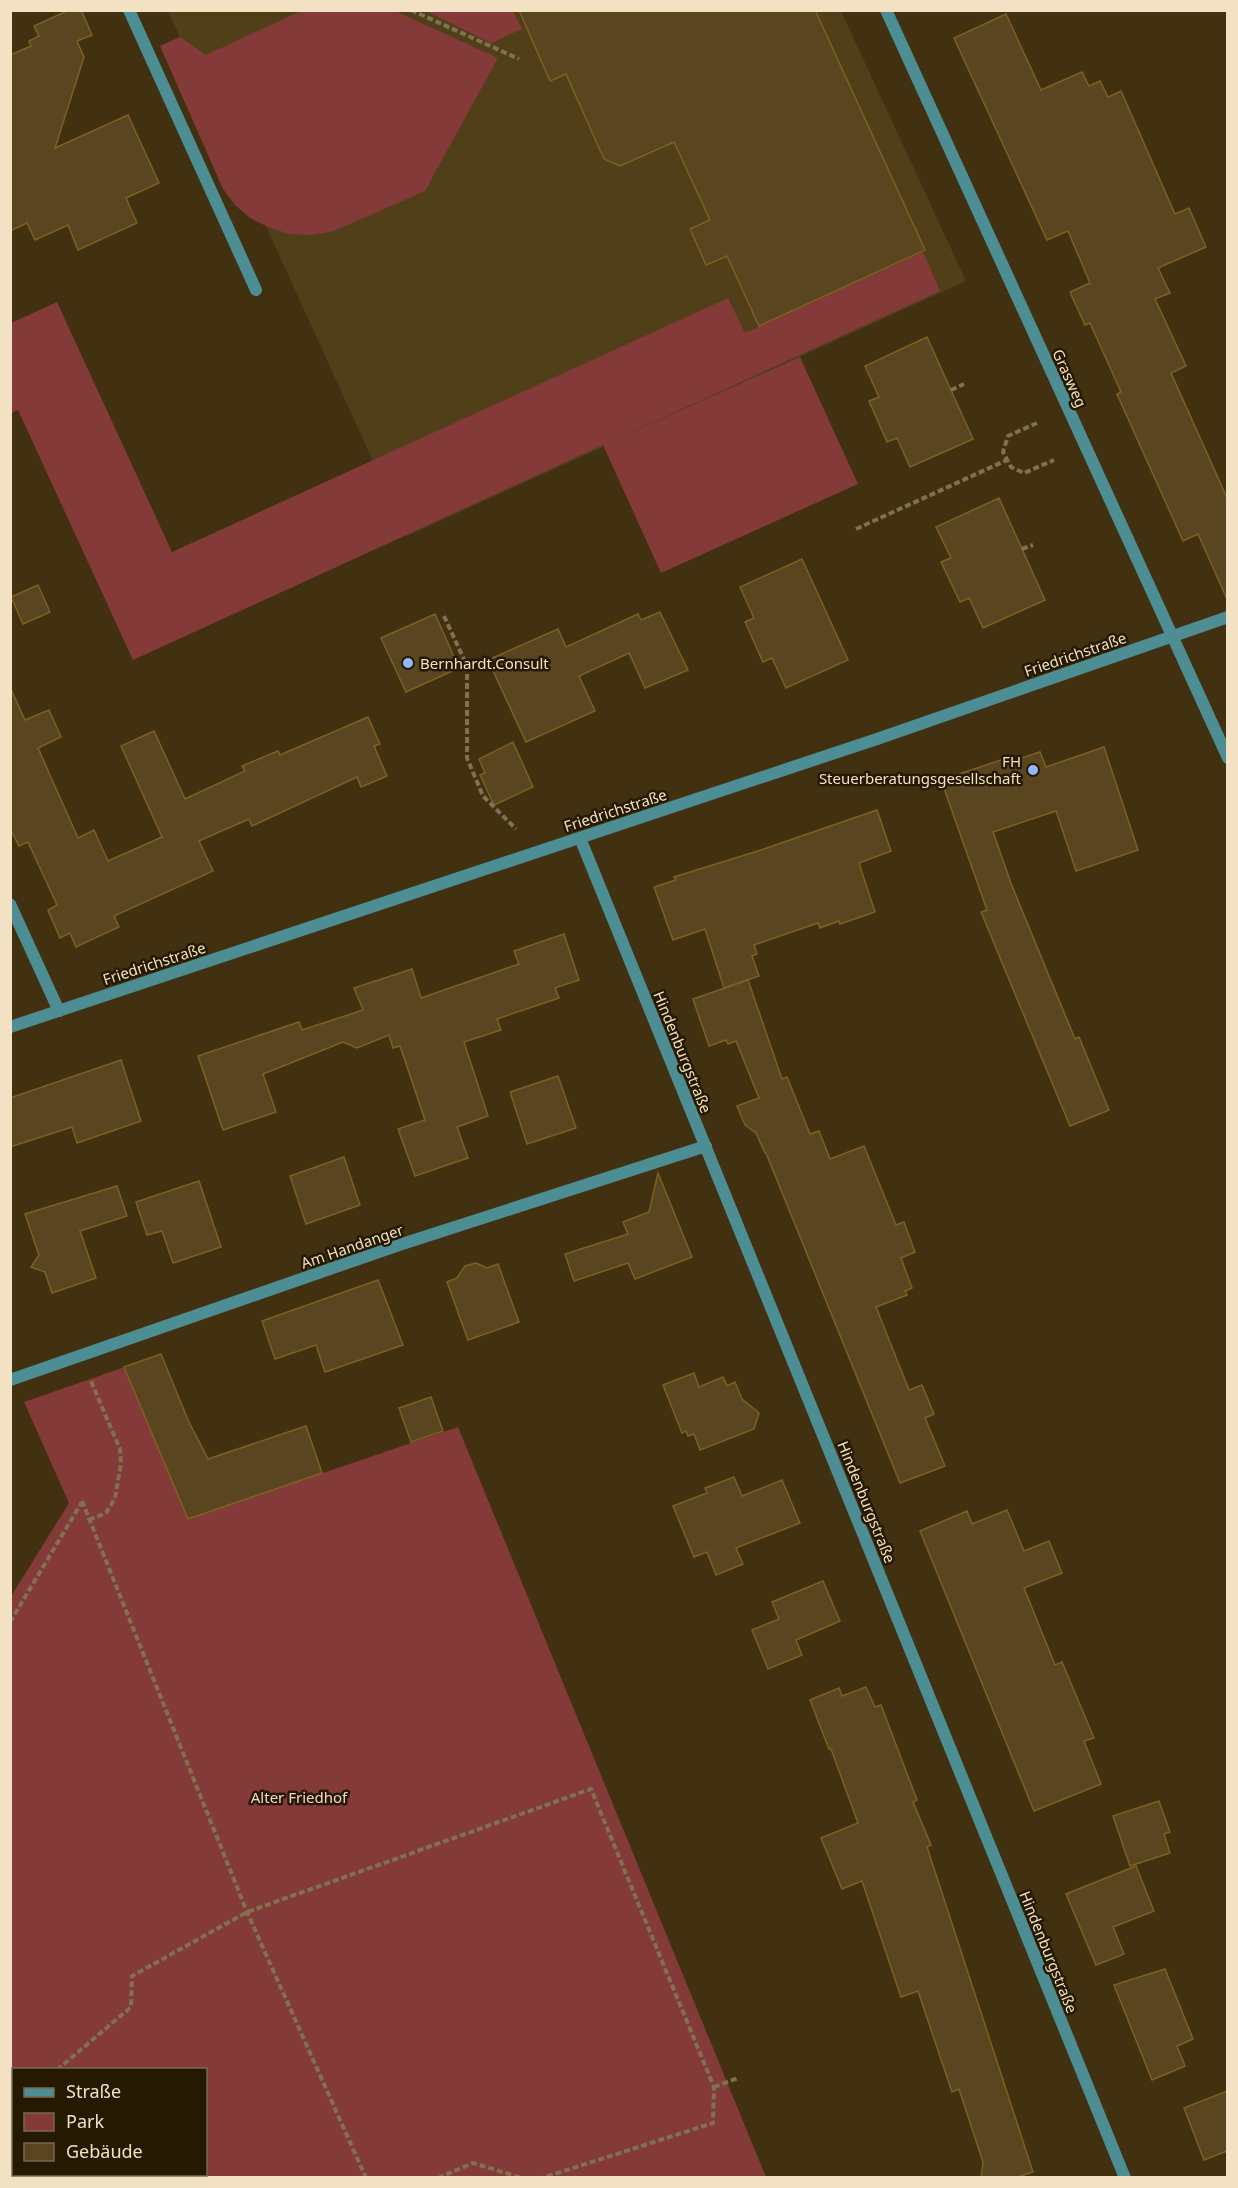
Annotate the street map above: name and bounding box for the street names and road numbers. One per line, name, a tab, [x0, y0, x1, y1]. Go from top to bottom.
street label: Grasweg	[1048, 346, 1092, 410]
street label: Friedrichstraße	[1021, 627, 1129, 681]
street label: Friedrichstraße	[561, 784, 669, 836]
street label: Friedrichstraße	[100, 937, 208, 989]
street label: Hindenburgstraße	[649, 988, 717, 1116]
street label: Am Handanger	[298, 1219, 406, 1273]
street label: Hindenburgstraße	[833, 1438, 901, 1566]
street label: Hindenburgstraße	[1015, 1888, 1083, 2016]

